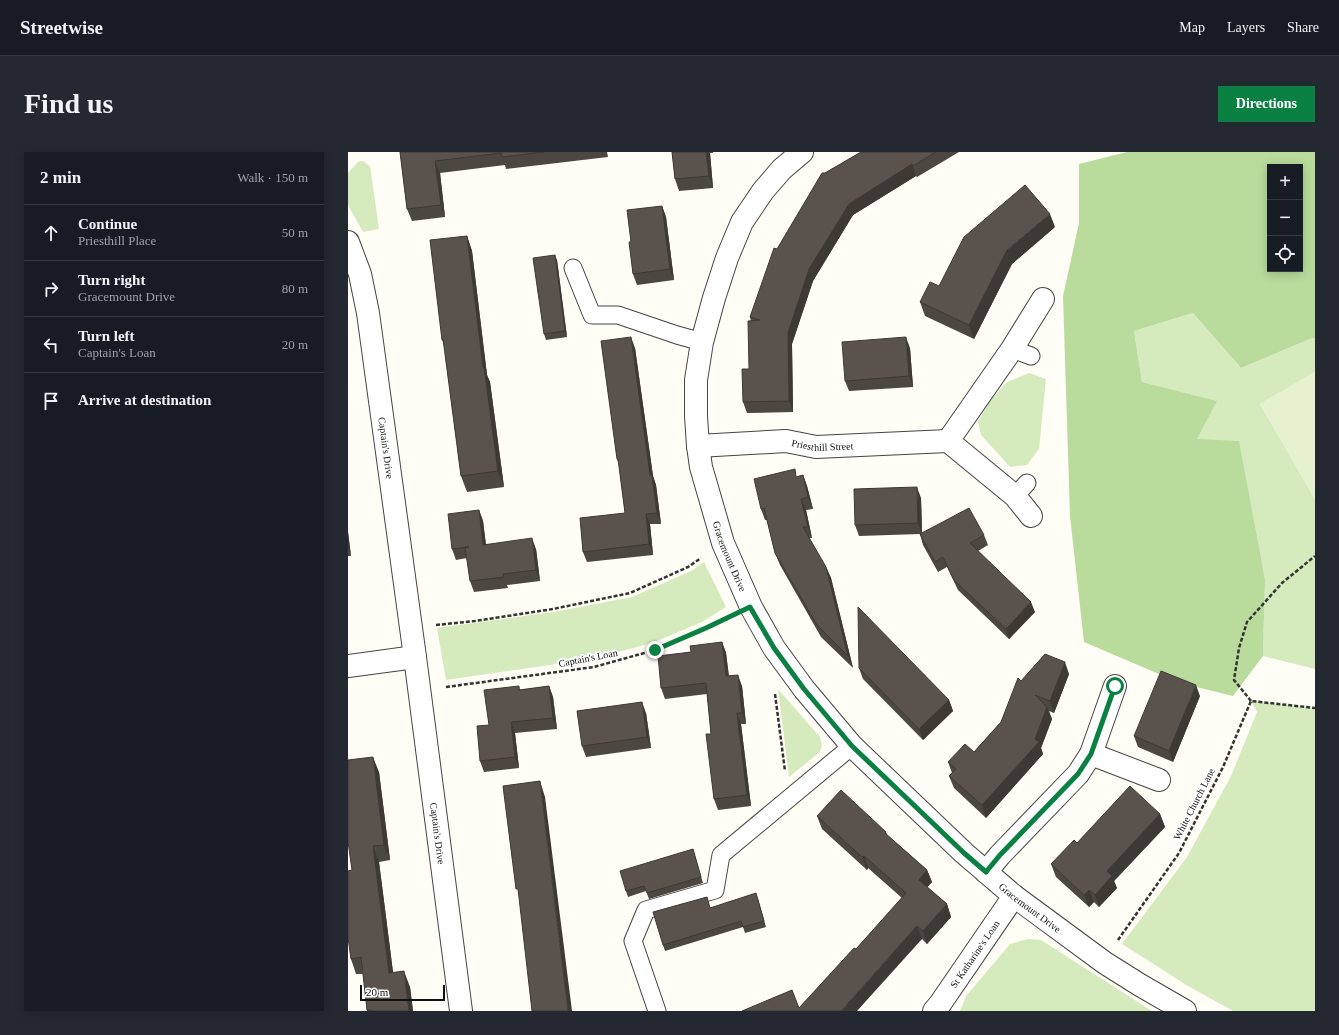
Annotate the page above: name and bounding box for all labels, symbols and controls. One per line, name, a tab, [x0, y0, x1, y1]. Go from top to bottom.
text: Streetwise	[20, 17, 103, 38]
text: Map	[1179, 20, 1205, 35]
text: Layers	[1227, 20, 1265, 35]
text: Share	[1287, 20, 1319, 35]
button: Directions	[1218, 86, 1315, 122]
text: Find us	[24, 88, 114, 119]
map controls	[1267, 164, 1303, 272]
button: +	[1267, 164, 1303, 200]
text: 2 min	[40, 168, 81, 187]
text: Walk · 150 m	[237, 170, 308, 185]
button: −	[1267, 200, 1303, 236]
text: Continue	[78, 216, 137, 232]
icon: ahead	[40, 222, 62, 244]
text: 50 m	[282, 225, 308, 240]
text: Priesthill Place	[78, 233, 156, 248]
button: locate	[1267, 236, 1303, 272]
text: Turn right	[78, 272, 145, 288]
icon: right	[40, 278, 62, 300]
text: 80 m	[282, 281, 308, 296]
text: Gracemount Drive	[78, 289, 175, 304]
text: Turn left	[78, 328, 135, 344]
icon: left	[40, 334, 62, 356]
text: 20 m	[282, 337, 308, 352]
text: Captain's Loan	[78, 345, 156, 360]
icon: arrive	[40, 390, 62, 412]
text: Arrive at destination	[78, 392, 211, 408]
street label: Captain's Drive	[377, 416, 396, 480]
street label: Priesthill Street	[791, 437, 854, 453]
street label: Gracemount Drive	[711, 520, 749, 593]
route end	[646, 641, 664, 659]
street label: Captain's Loan	[558, 647, 618, 669]
route start	[1106, 677, 1124, 695]
street label: White Church Lane	[1171, 766, 1217, 842]
street label: Captain's Drive	[428, 802, 447, 865]
street label: Gracemount Drive	[997, 880, 1064, 935]
street label: St Katharine's Loan	[947, 918, 1001, 990]
scale bar	[360, 983, 445, 1002]
text: 20 m	[366, 986, 388, 998]

